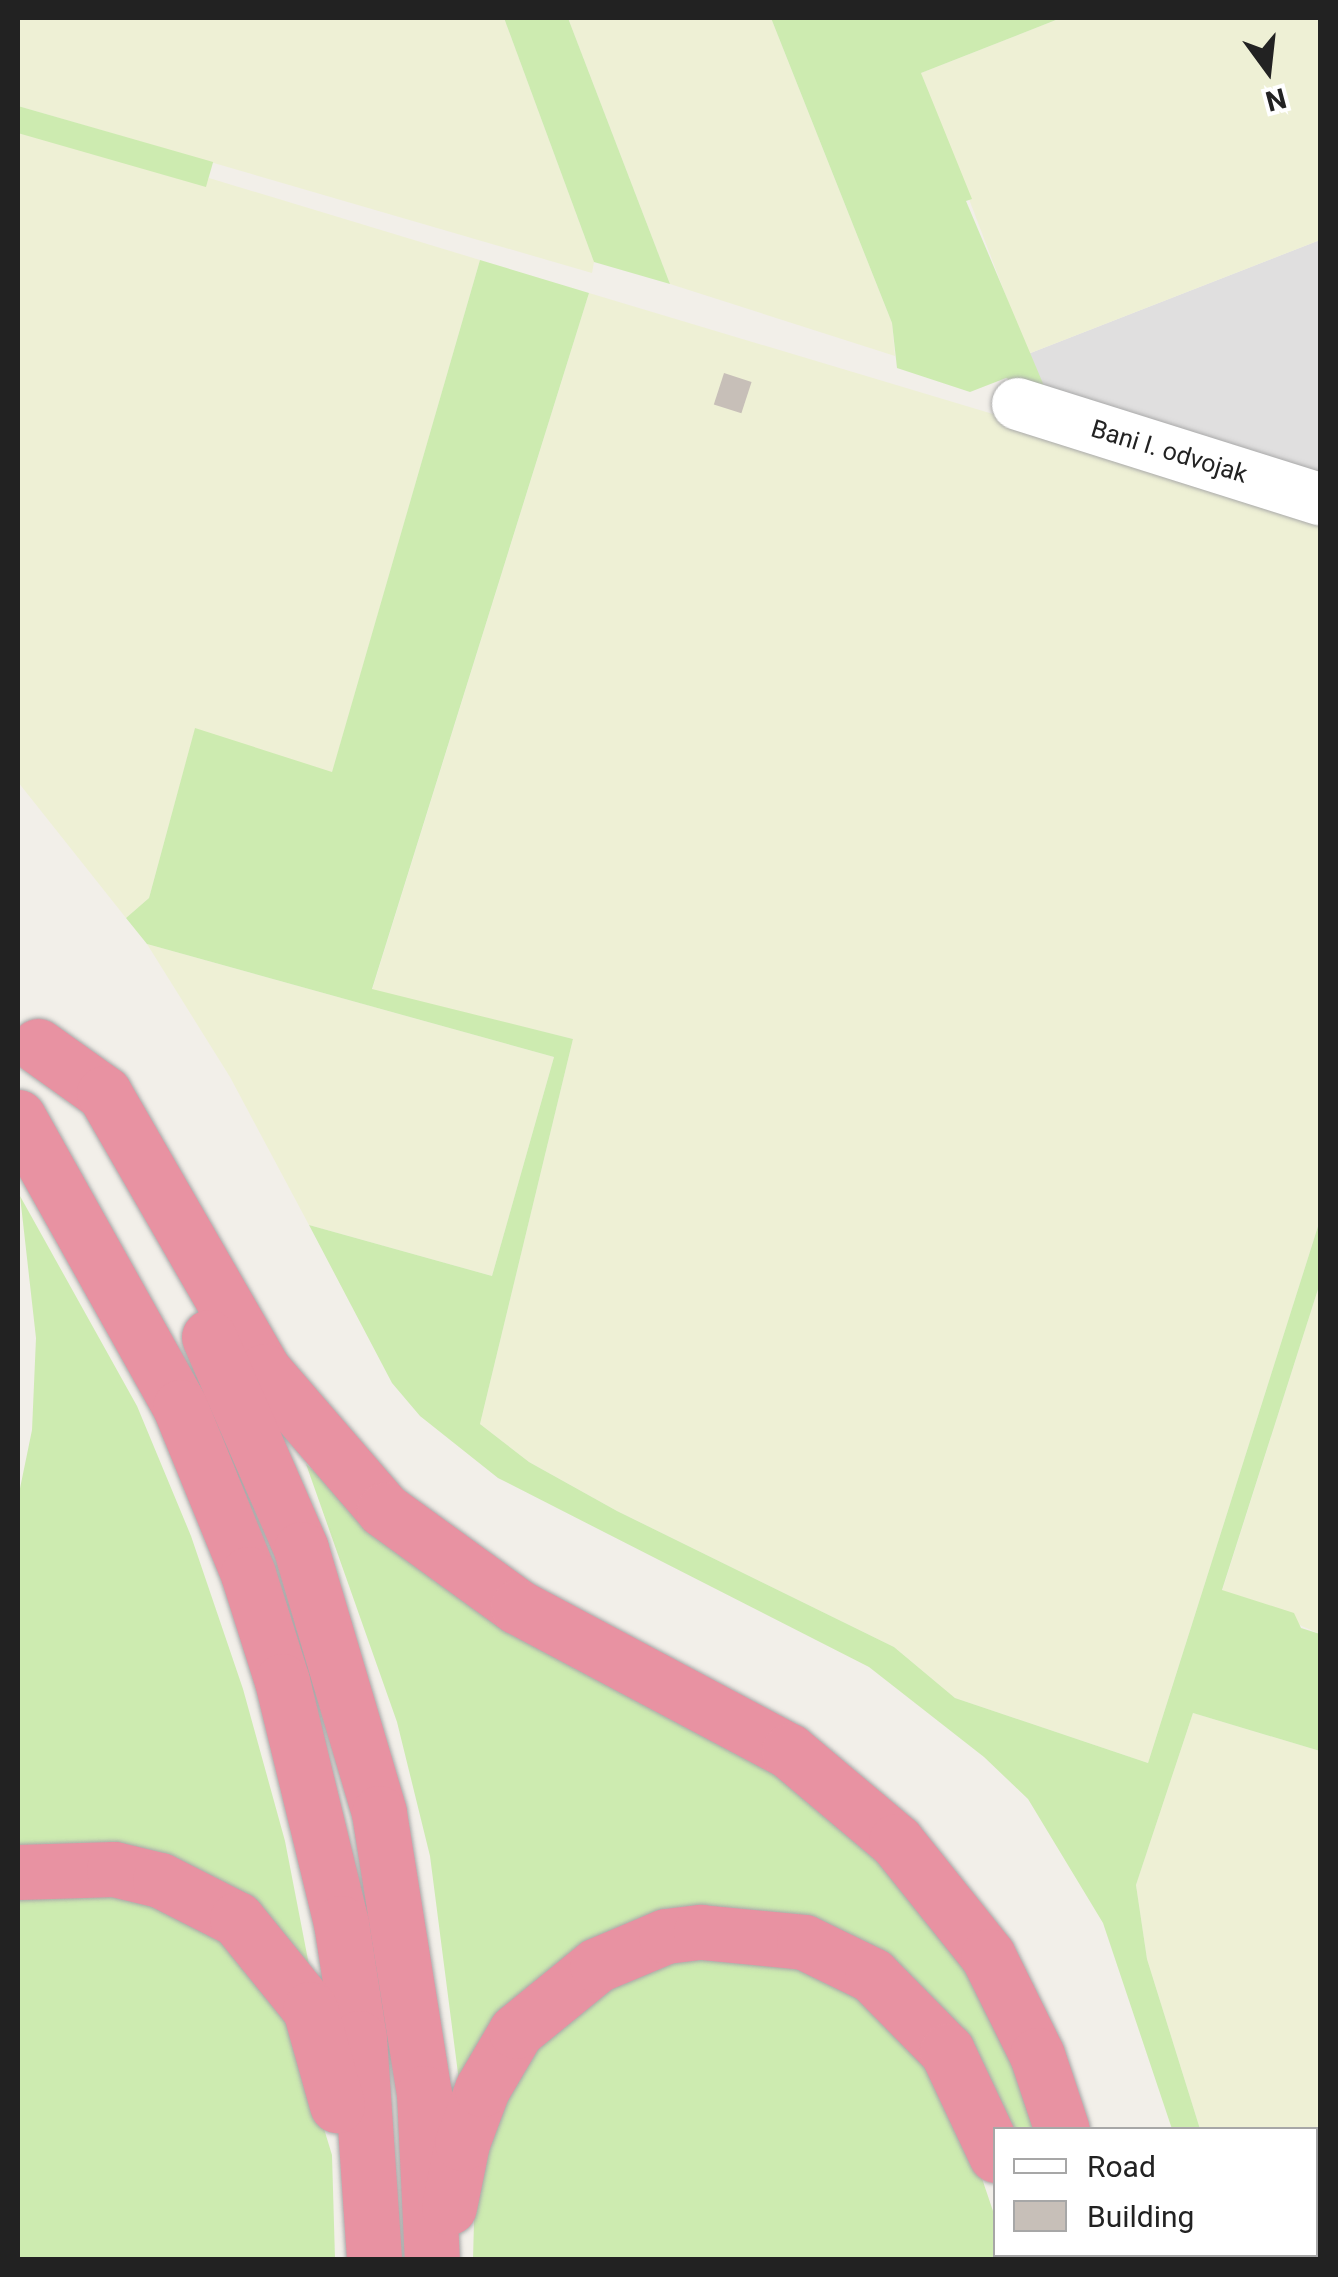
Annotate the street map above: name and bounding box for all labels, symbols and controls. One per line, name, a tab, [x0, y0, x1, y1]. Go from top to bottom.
north arrow	[1218, 20, 1318, 120]
text: N	[1262, 81, 1290, 118]
street label: Bani I. odvojak	[1087, 414, 1251, 490]
legend	[993, 2127, 1318, 2257]
text: Road	[1087, 2149, 1156, 2184]
text: Building	[1087, 2199, 1194, 2234]

